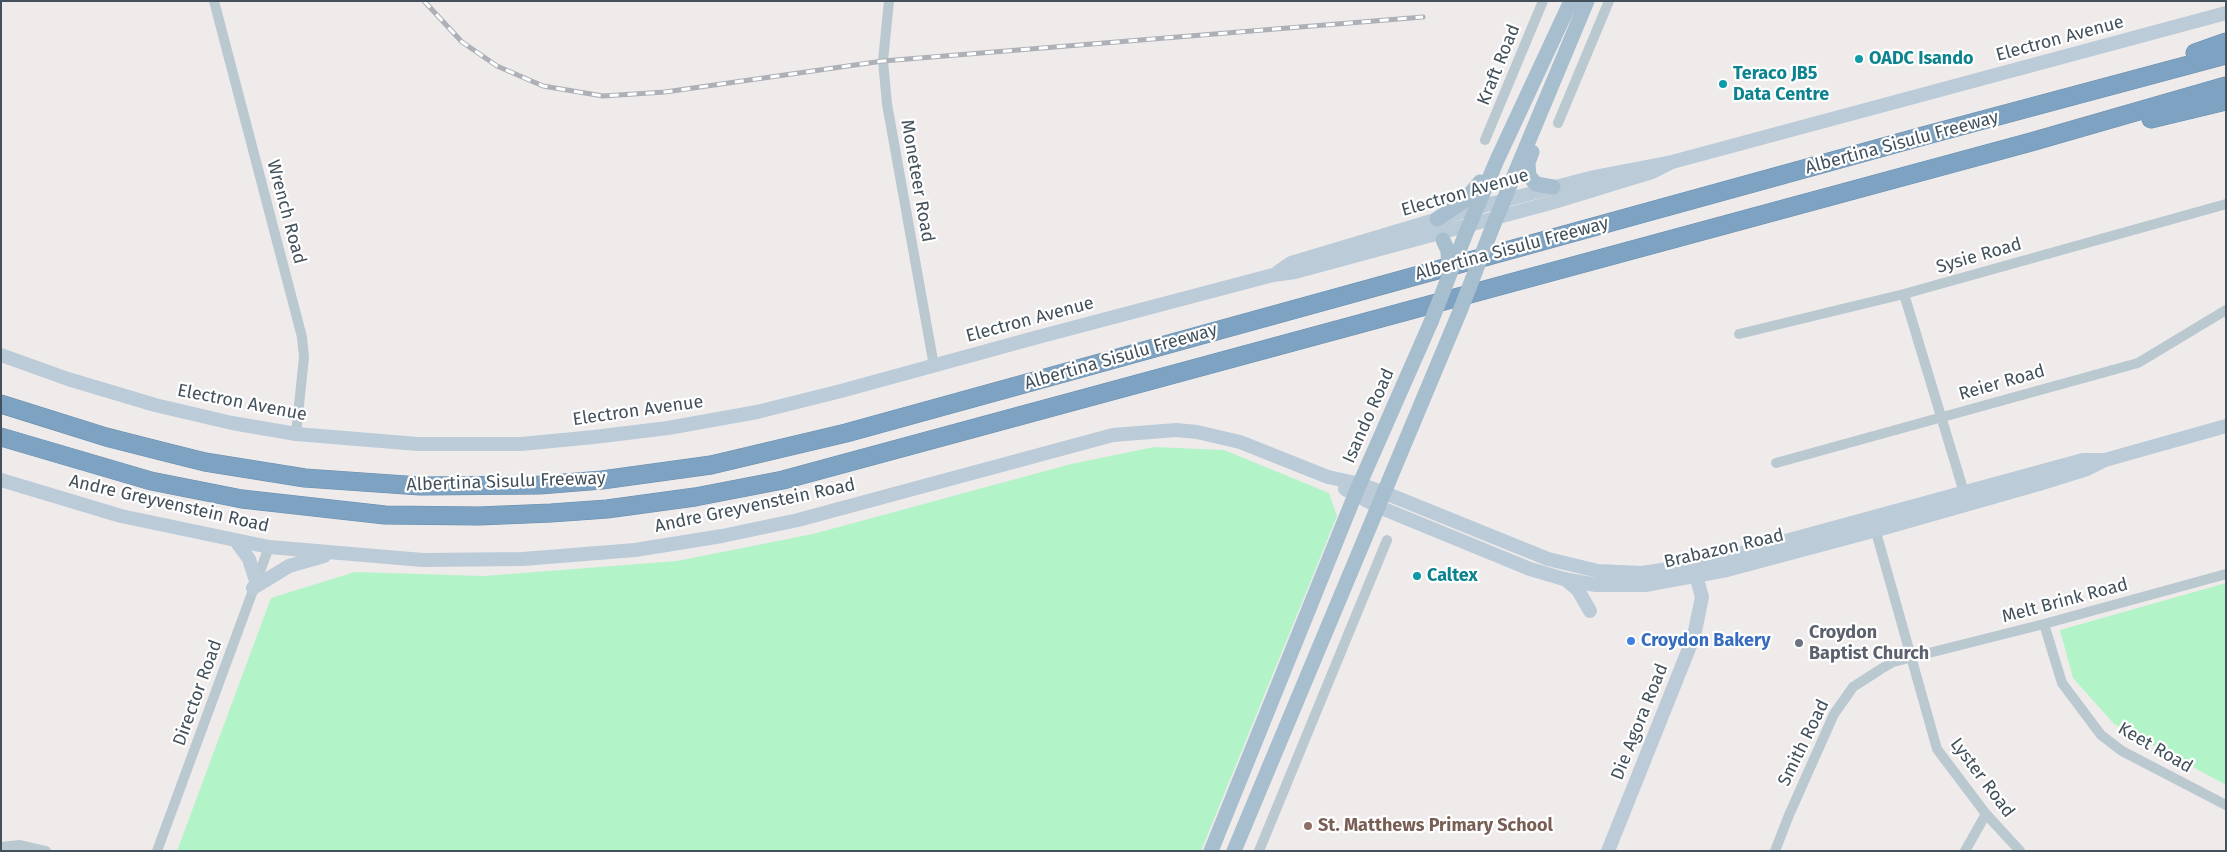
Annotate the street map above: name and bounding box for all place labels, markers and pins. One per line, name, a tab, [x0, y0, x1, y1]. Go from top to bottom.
place label: OADC Isando	[1869, 48, 1974, 70]
marker: OADC Isando	[1853, 53, 1865, 65]
place label: Teraco JB5 Data Centre	[1733, 63, 1829, 106]
marker: Teraco JB5 Data Centre	[1717, 78, 1729, 90]
place label: Caltex	[1427, 565, 1478, 587]
marker: Caltex	[1411, 570, 1423, 582]
place label: Croydon Baptist Church	[1809, 622, 1929, 664]
place label: Croydon Bakery	[1641, 630, 1770, 652]
marker: Croydon Bakery	[1625, 635, 1637, 647]
marker: Croydon Baptist Church	[1793, 637, 1805, 649]
place label: St. Matthews Primary School	[1318, 815, 1553, 837]
marker: St. Matthews Primary School	[1302, 820, 1314, 832]

